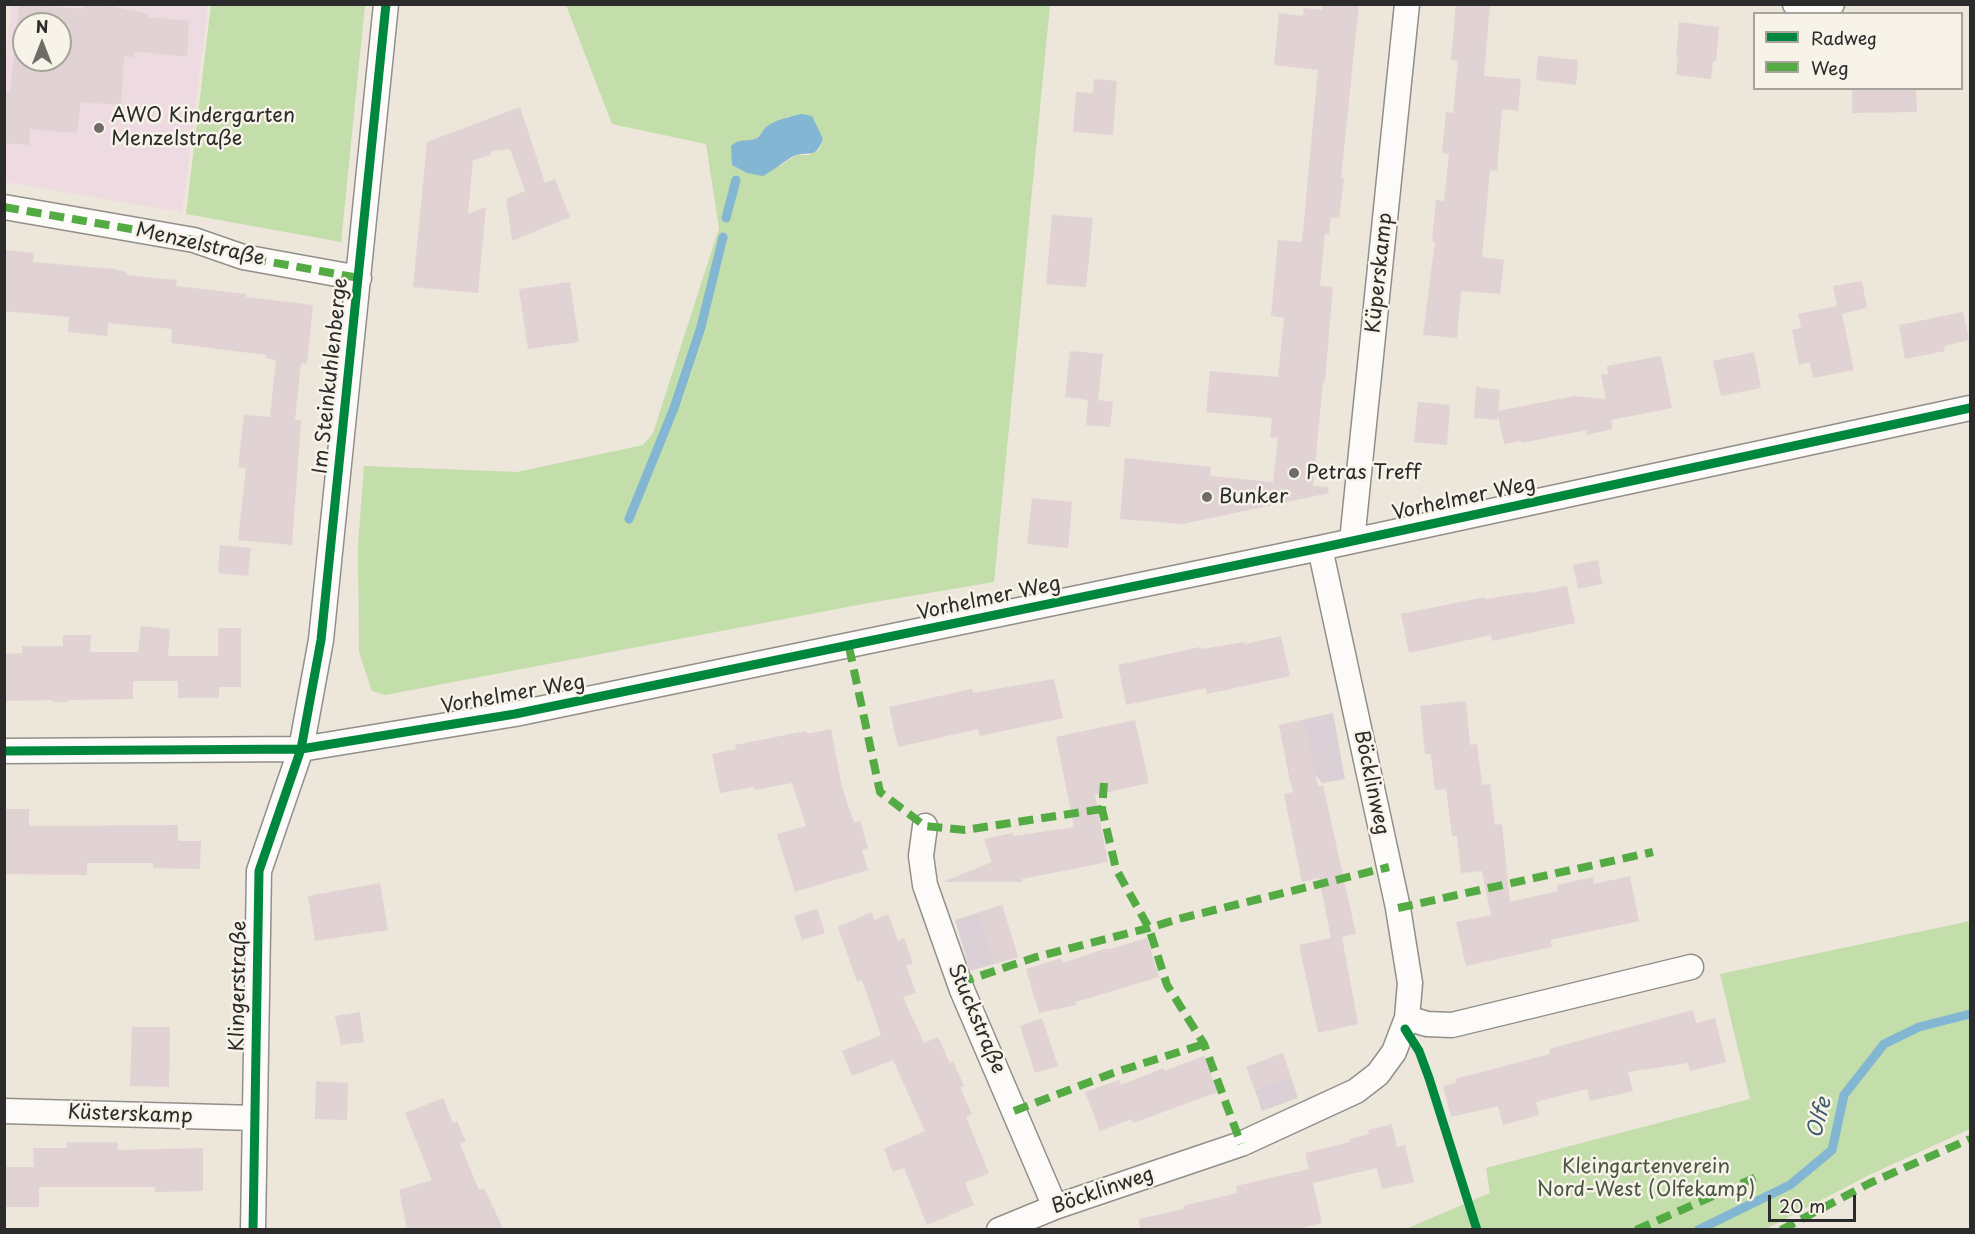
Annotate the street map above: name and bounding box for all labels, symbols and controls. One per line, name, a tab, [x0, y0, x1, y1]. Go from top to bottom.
north arrow	[12, 12, 72, 72]
legend	[1753, 12, 1963, 90]
text: N	[36, 14, 48, 38]
text: Radweg	[1811, 24, 1877, 51]
text: Weg	[1811, 54, 1849, 81]
place label: AWO Kindergarten Menzelstraße	[111, 104, 295, 151]
marker: AWO Kindergarten Menzelstraße	[92, 121, 106, 135]
street label: Küperskamp	[1362, 212, 1398, 334]
street label: Menzelstraße	[133, 219, 267, 271]
street label: Im Steinkuhlenberge	[309, 277, 353, 475]
place label: Petras Treff	[1306, 461, 1421, 485]
marker: Petras Treff	[1287, 466, 1301, 480]
street label: Vorhelmer Weg	[1390, 472, 1538, 526]
place label: Bunker	[1219, 485, 1288, 509]
marker: Bunker	[1200, 490, 1214, 504]
street label: Vorhelmer Weg	[915, 572, 1063, 626]
street label: Vorhelmer Weg	[439, 671, 587, 719]
street label: Böcklinweg	[1348, 728, 1394, 838]
street label: Klingerstraße	[226, 920, 252, 1052]
street label: Stuckstraße	[942, 960, 1010, 1078]
water label: Olfe	[1802, 1095, 1838, 1141]
street label: Küsterskamp	[67, 1101, 193, 1129]
park label: Kleingartenverein Nord-West (Olfekamp)	[1537, 1155, 1755, 1202]
street label: Böcklinweg	[1049, 1162, 1157, 1220]
scale bar	[1771, 1183, 1860, 1221]
text: 20 m	[1779, 1192, 1825, 1219]

